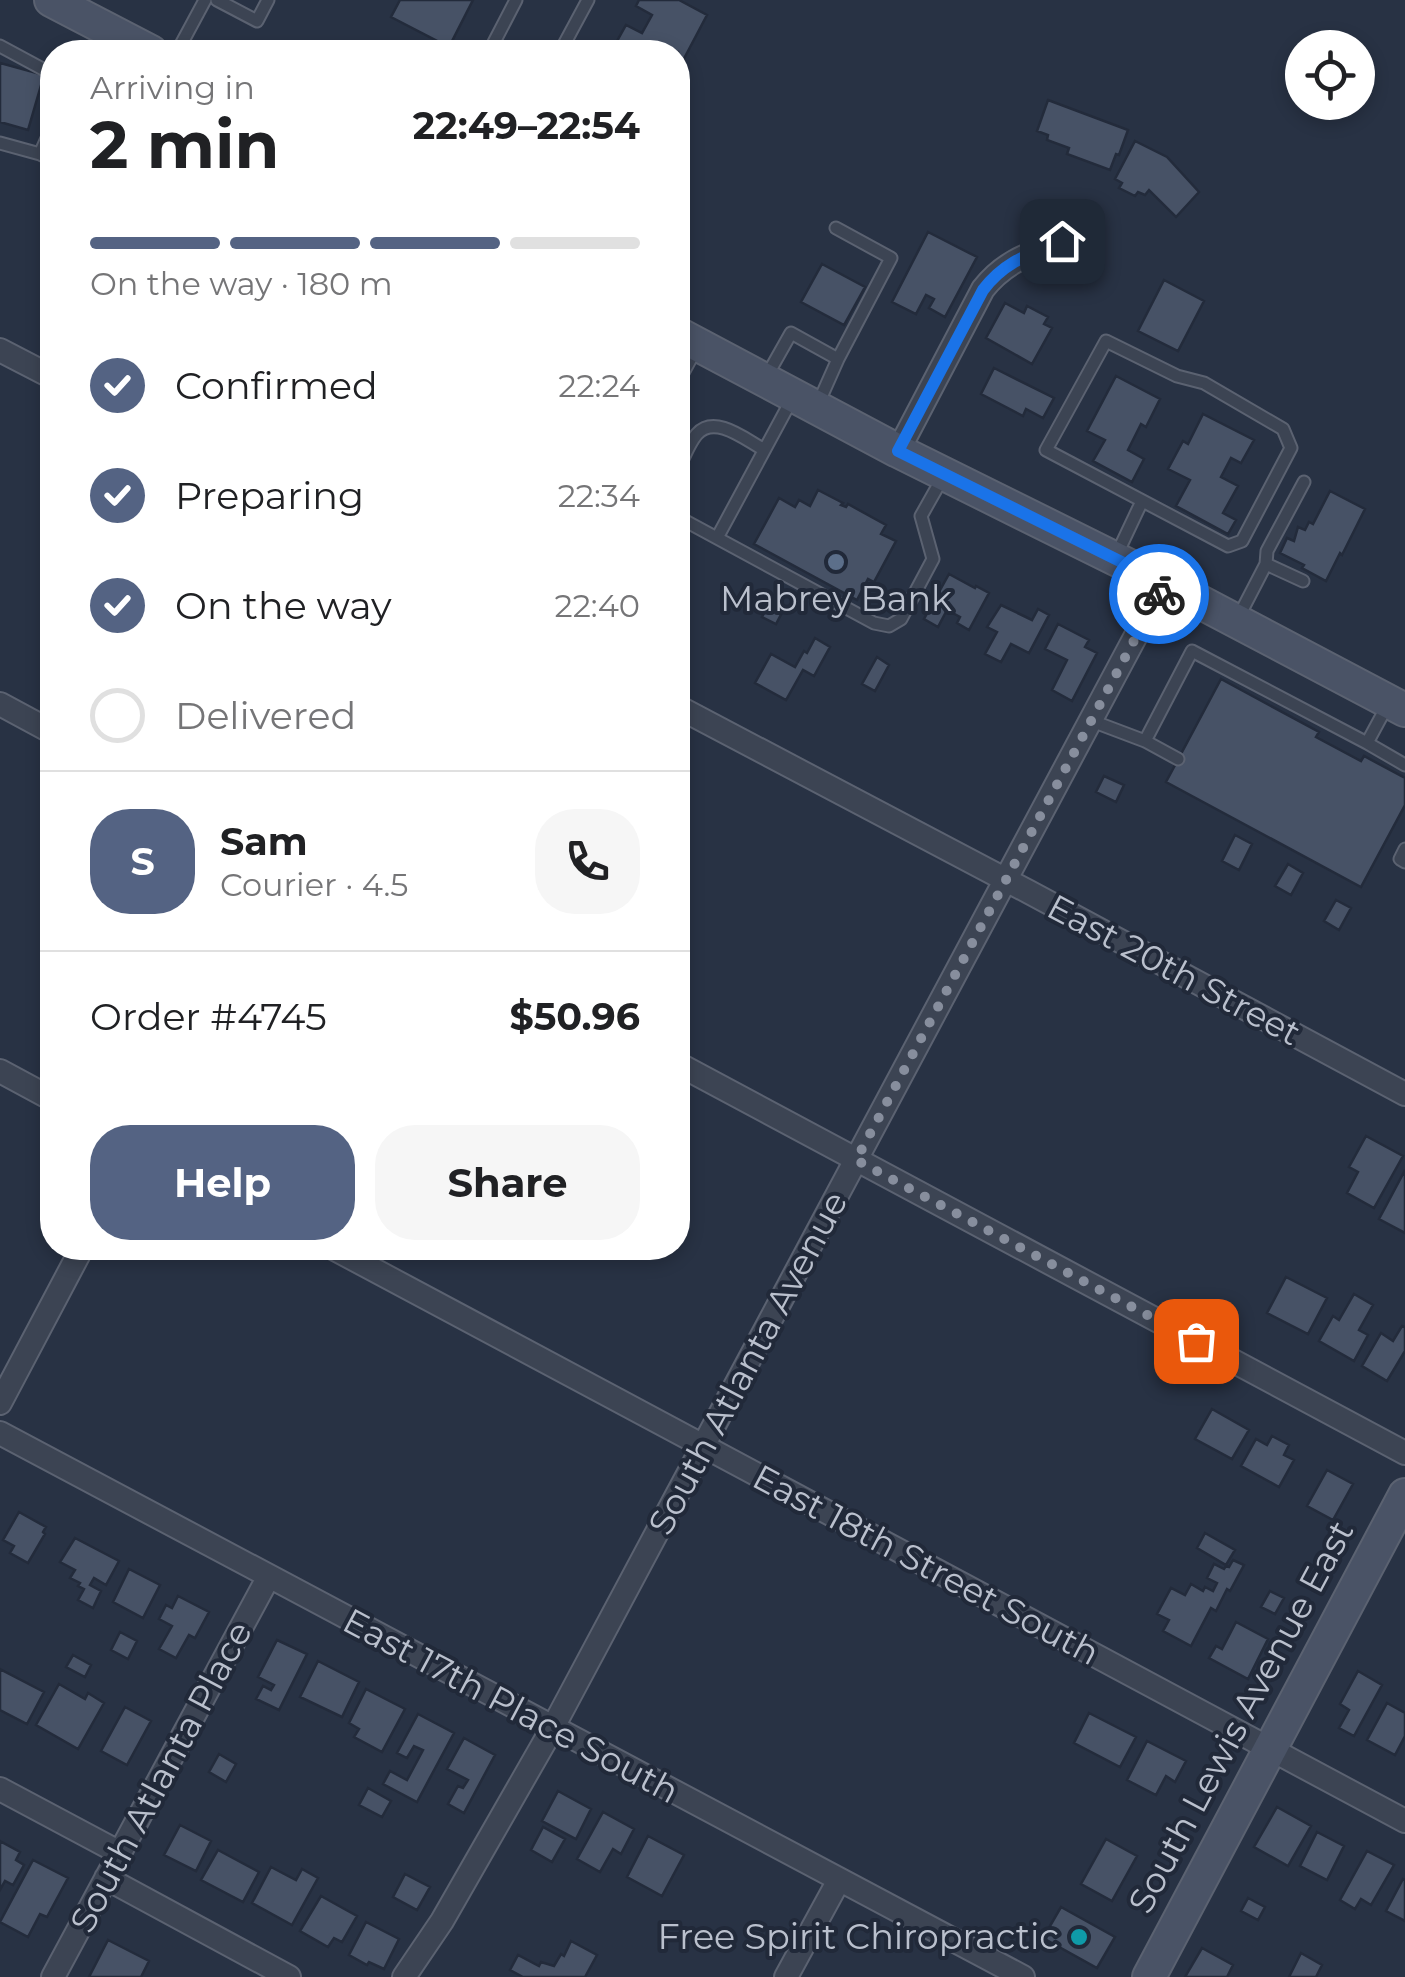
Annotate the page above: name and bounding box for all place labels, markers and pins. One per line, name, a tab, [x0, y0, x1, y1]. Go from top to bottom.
pin	[1020, 199, 1105, 284]
marker: Mabrey Bank	[825, 551, 847, 573]
place label: Mabrey Bank	[720, 577, 952, 620]
pin	[1154, 1299, 1239, 1384]
place label: Free Spirit Chiropractic	[658, 1915, 1059, 1958]
marker: Free Spirit Chiropractic	[1068, 1926, 1090, 1948]

